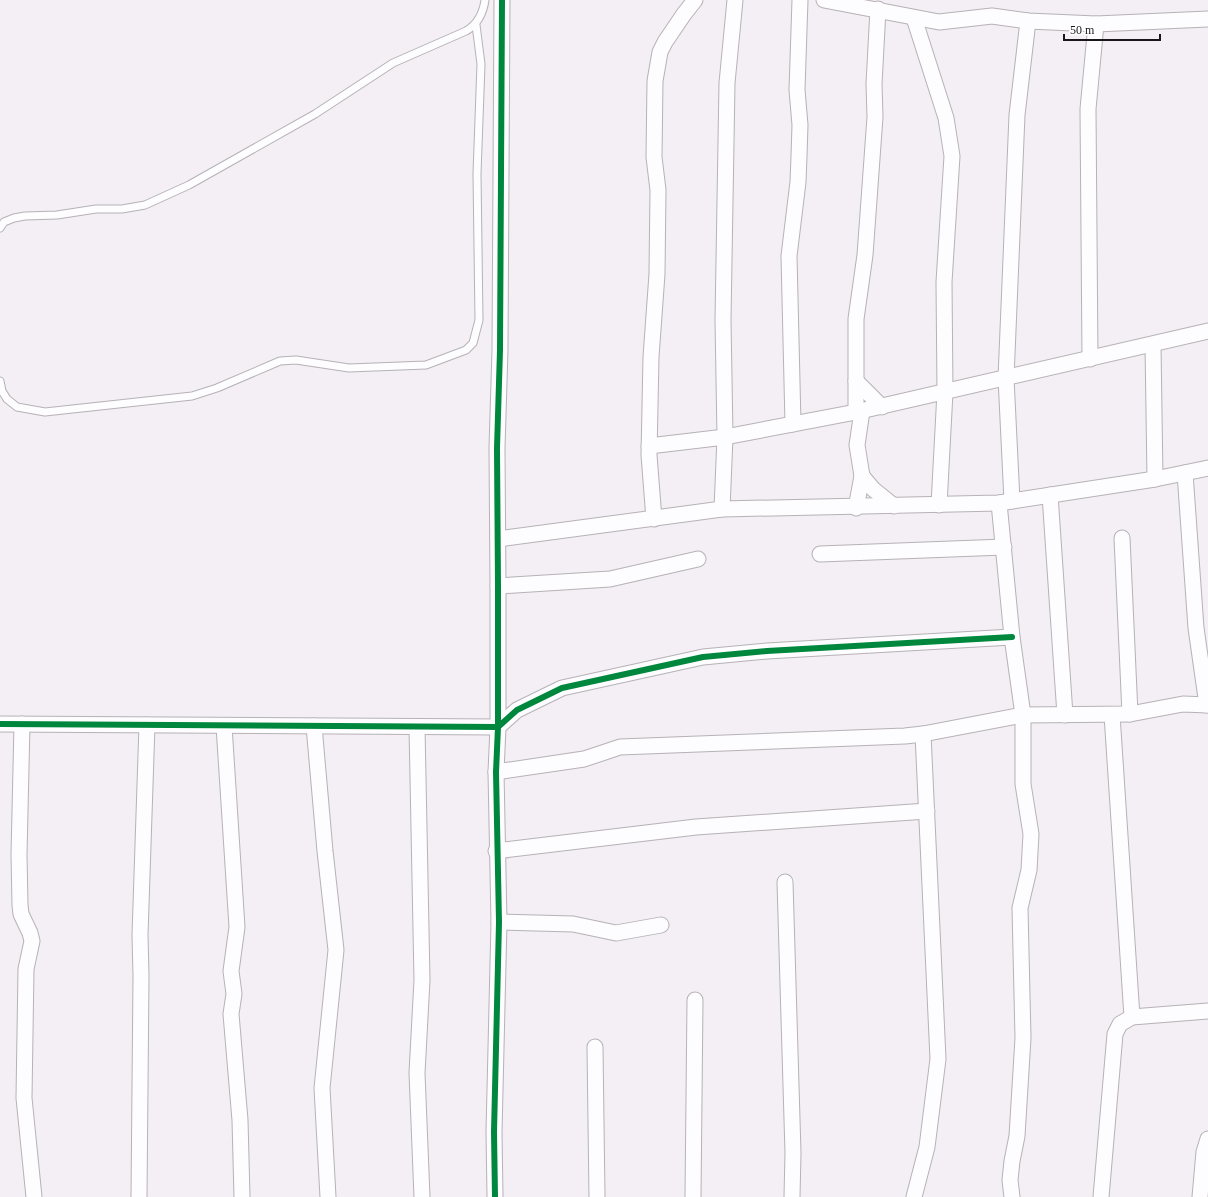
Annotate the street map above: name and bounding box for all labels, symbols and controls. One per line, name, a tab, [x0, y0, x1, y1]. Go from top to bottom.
scale bar	[1064, 16, 1160, 42]
text: 50 m	[1070, 23, 1095, 37]

